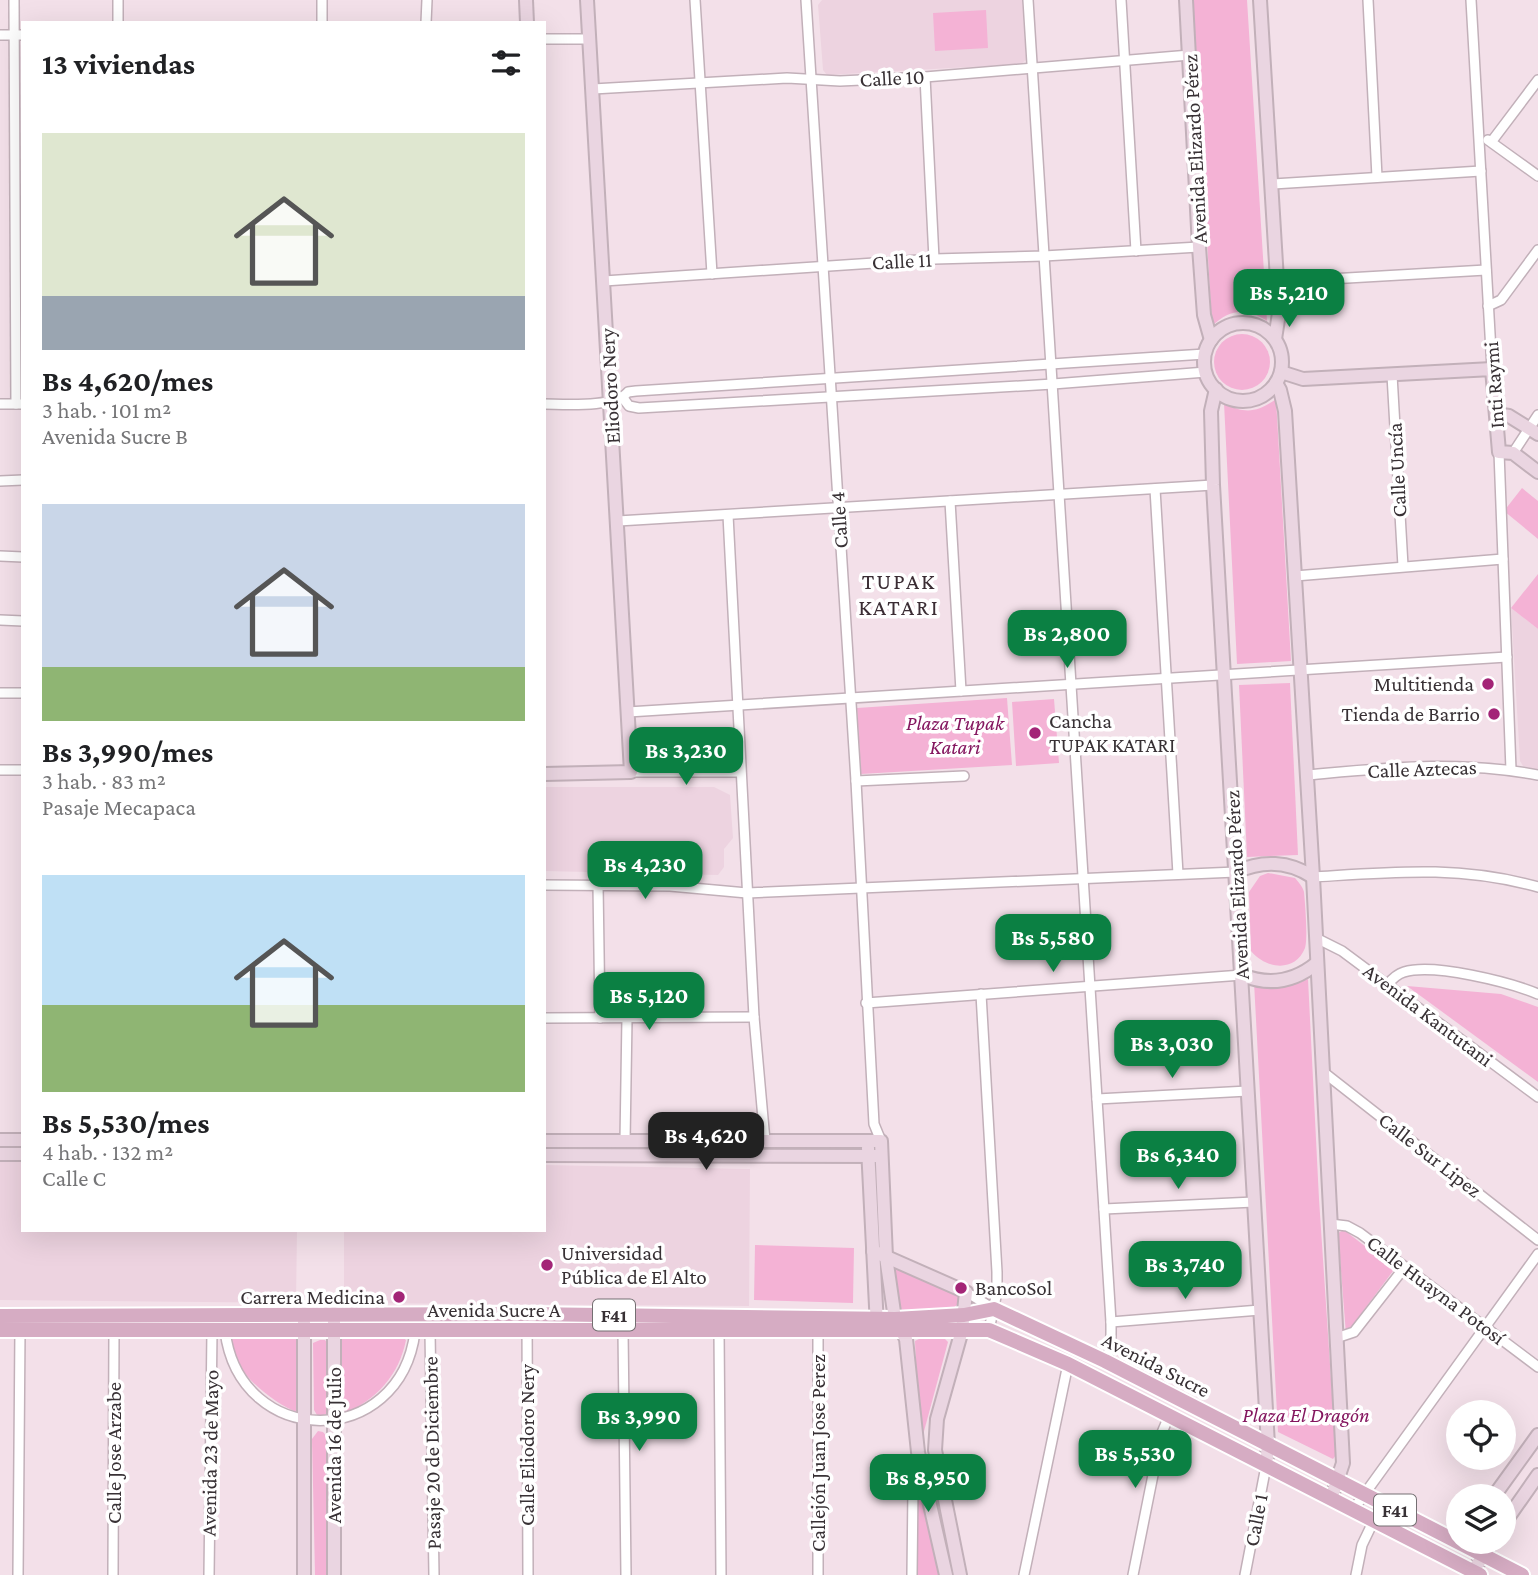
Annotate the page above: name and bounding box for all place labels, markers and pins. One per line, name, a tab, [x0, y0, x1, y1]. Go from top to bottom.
pin: Bs 5,210	[1217, 270, 1361, 329]
pin: Bs 2,800	[995, 610, 1139, 670]
place label: Multitienda	[1374, 672, 1474, 696]
marker: Multitienda	[1480, 676, 1496, 692]
place label: Tienda de Barrio	[1342, 702, 1480, 726]
marker: Tienda de Barrio	[1486, 706, 1502, 722]
place label: Cancha TUPAK KATARI	[1049, 709, 1175, 757]
marker: Cancha TUPAK KATARI	[1027, 725, 1043, 741]
pin: Bs 3,230	[614, 728, 758, 787]
pin: Bs 4,230	[573, 842, 717, 901]
pin: Bs 5,580	[981, 914, 1125, 974]
pin: Bs 5,120	[577, 972, 721, 1032]
pin: Bs 3,030	[1100, 1020, 1244, 1080]
pin: Bs 4,620	[634, 1112, 778, 1172]
pin: Bs 6,340	[1106, 1132, 1250, 1191]
place label: Universidad Pública de El Alto	[561, 1241, 707, 1289]
pin: Bs 3,740	[1113, 1242, 1257, 1301]
marker: Universidad Pública de El Alto	[539, 1257, 555, 1273]
place label: BancoSol	[975, 1276, 1052, 1300]
marker: BancoSol	[953, 1280, 969, 1296]
place label: Carrera Medicina	[240, 1285, 385, 1309]
marker: Carrera Medicina	[391, 1289, 407, 1305]
pin: Bs 3,990	[567, 1394, 711, 1453]
pin: Bs 5,530	[1063, 1430, 1207, 1490]
pin: Bs 8,950	[856, 1454, 1000, 1514]

